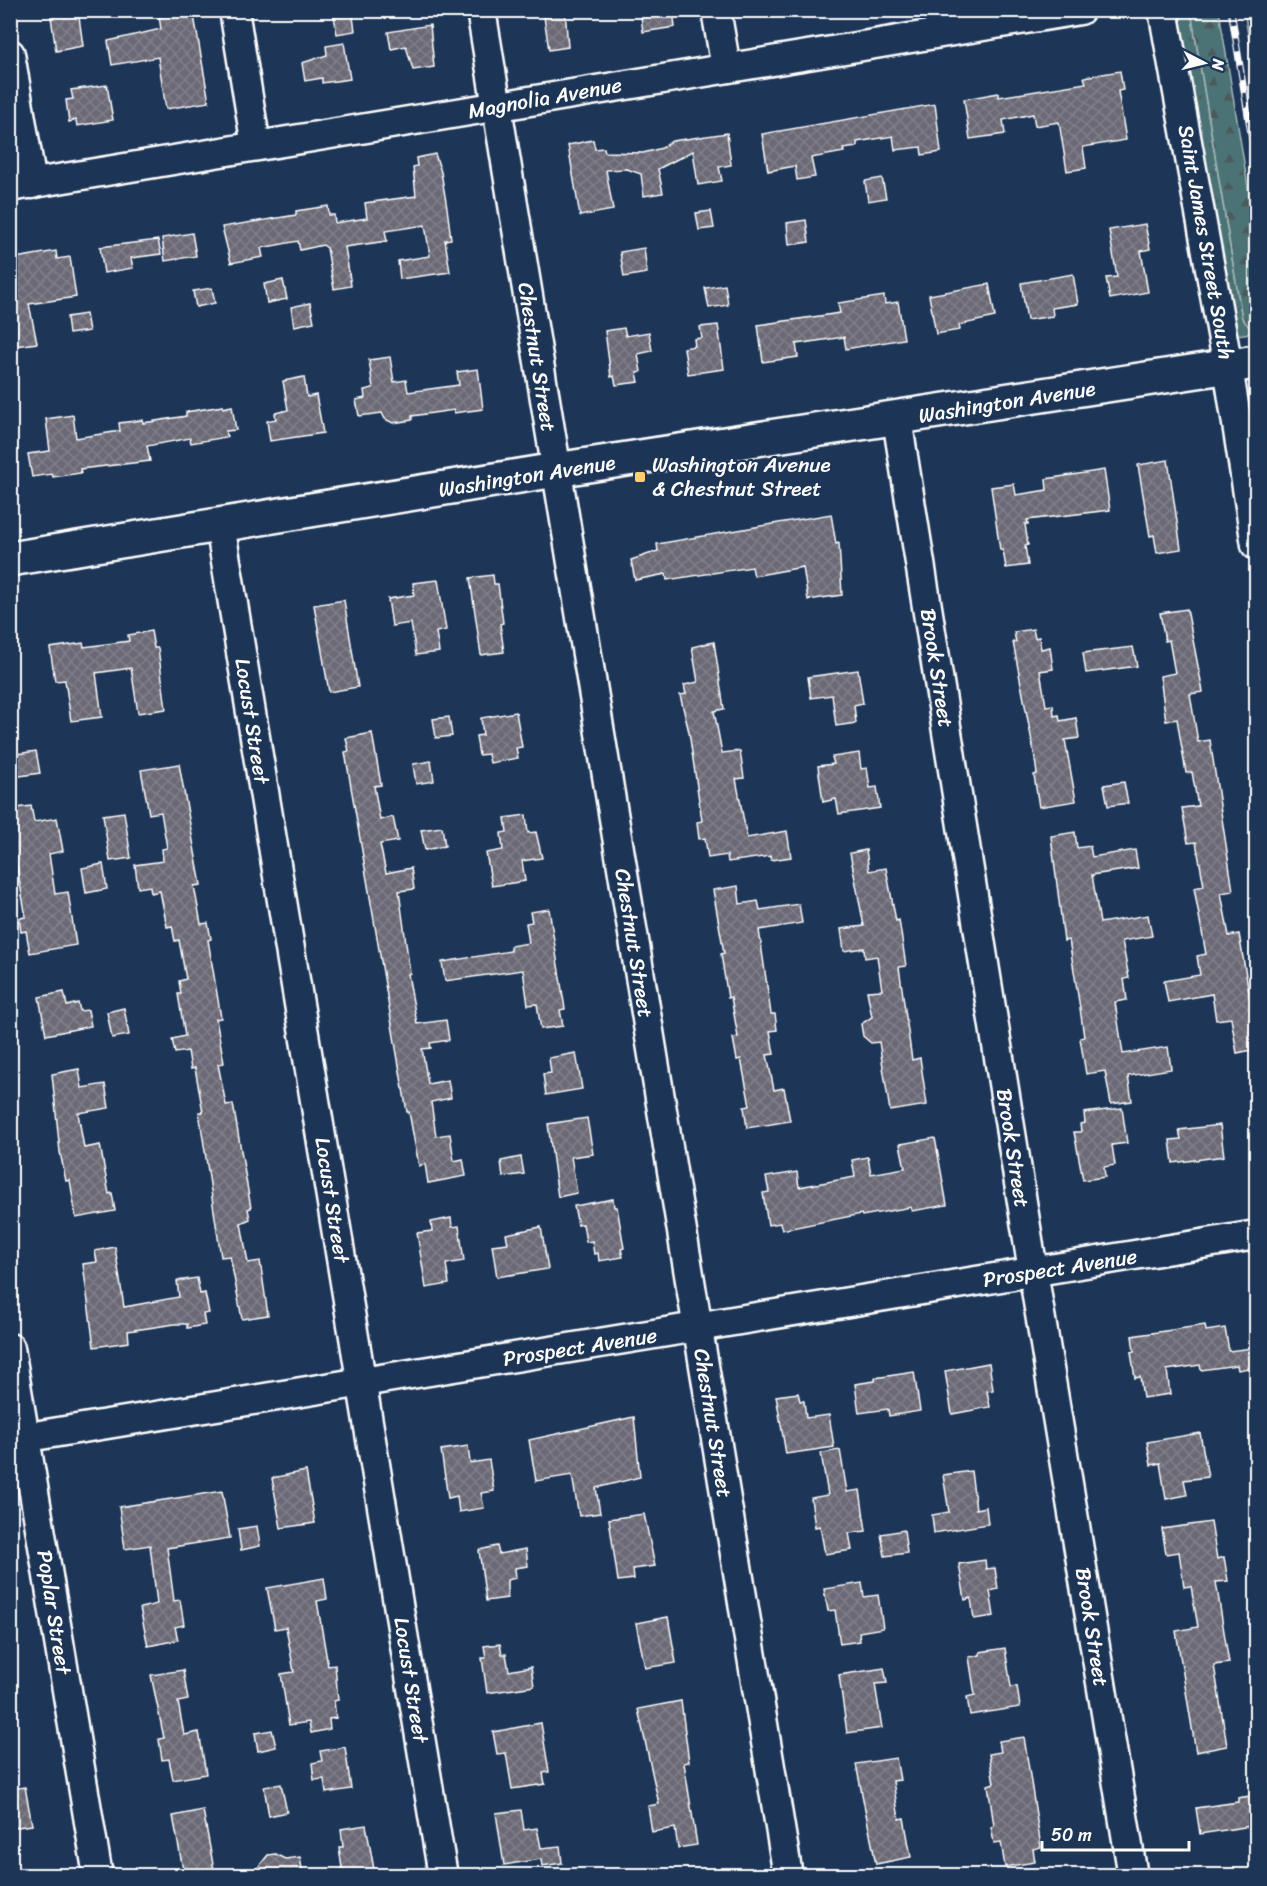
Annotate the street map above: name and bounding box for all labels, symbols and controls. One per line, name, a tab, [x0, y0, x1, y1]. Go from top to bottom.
north arrow	[1174, 33, 1234, 93]
text: N	[1203, 57, 1234, 73]
street label: Magnolia Avenue	[465, 66, 625, 130]
street label: Saint James Street South	[1167, 122, 1245, 362]
street label: Chestnut Street	[506, 280, 568, 434]
street label: Washington Avenue	[916, 369, 1098, 435]
street label: Washington Avenue	[436, 443, 618, 509]
place label: Washington Avenue & Chestnut Street	[652, 446, 831, 508]
marker: Washington Avenue & Chestnut Street	[633, 470, 647, 484]
street label: Brook Street	[909, 606, 965, 730]
street label: Locust Street	[223, 655, 281, 788]
street label: Chestnut Street	[603, 866, 665, 1020]
street label: Brook Street	[985, 1086, 1041, 1210]
street label: Locust Street	[303, 1134, 361, 1267]
street label: Prospect Avenue	[980, 1237, 1140, 1299]
street label: Prospect Avenue	[500, 1316, 660, 1378]
street label: Chestnut Street	[682, 1346, 744, 1500]
street label: Poplar Street	[25, 1547, 83, 1678]
street label: Brook Street	[1064, 1565, 1120, 1689]
street label: Locust Street	[382, 1614, 440, 1747]
scale bar	[1042, 1814, 1189, 1852]
text: 50 m	[1051, 1819, 1092, 1851]

